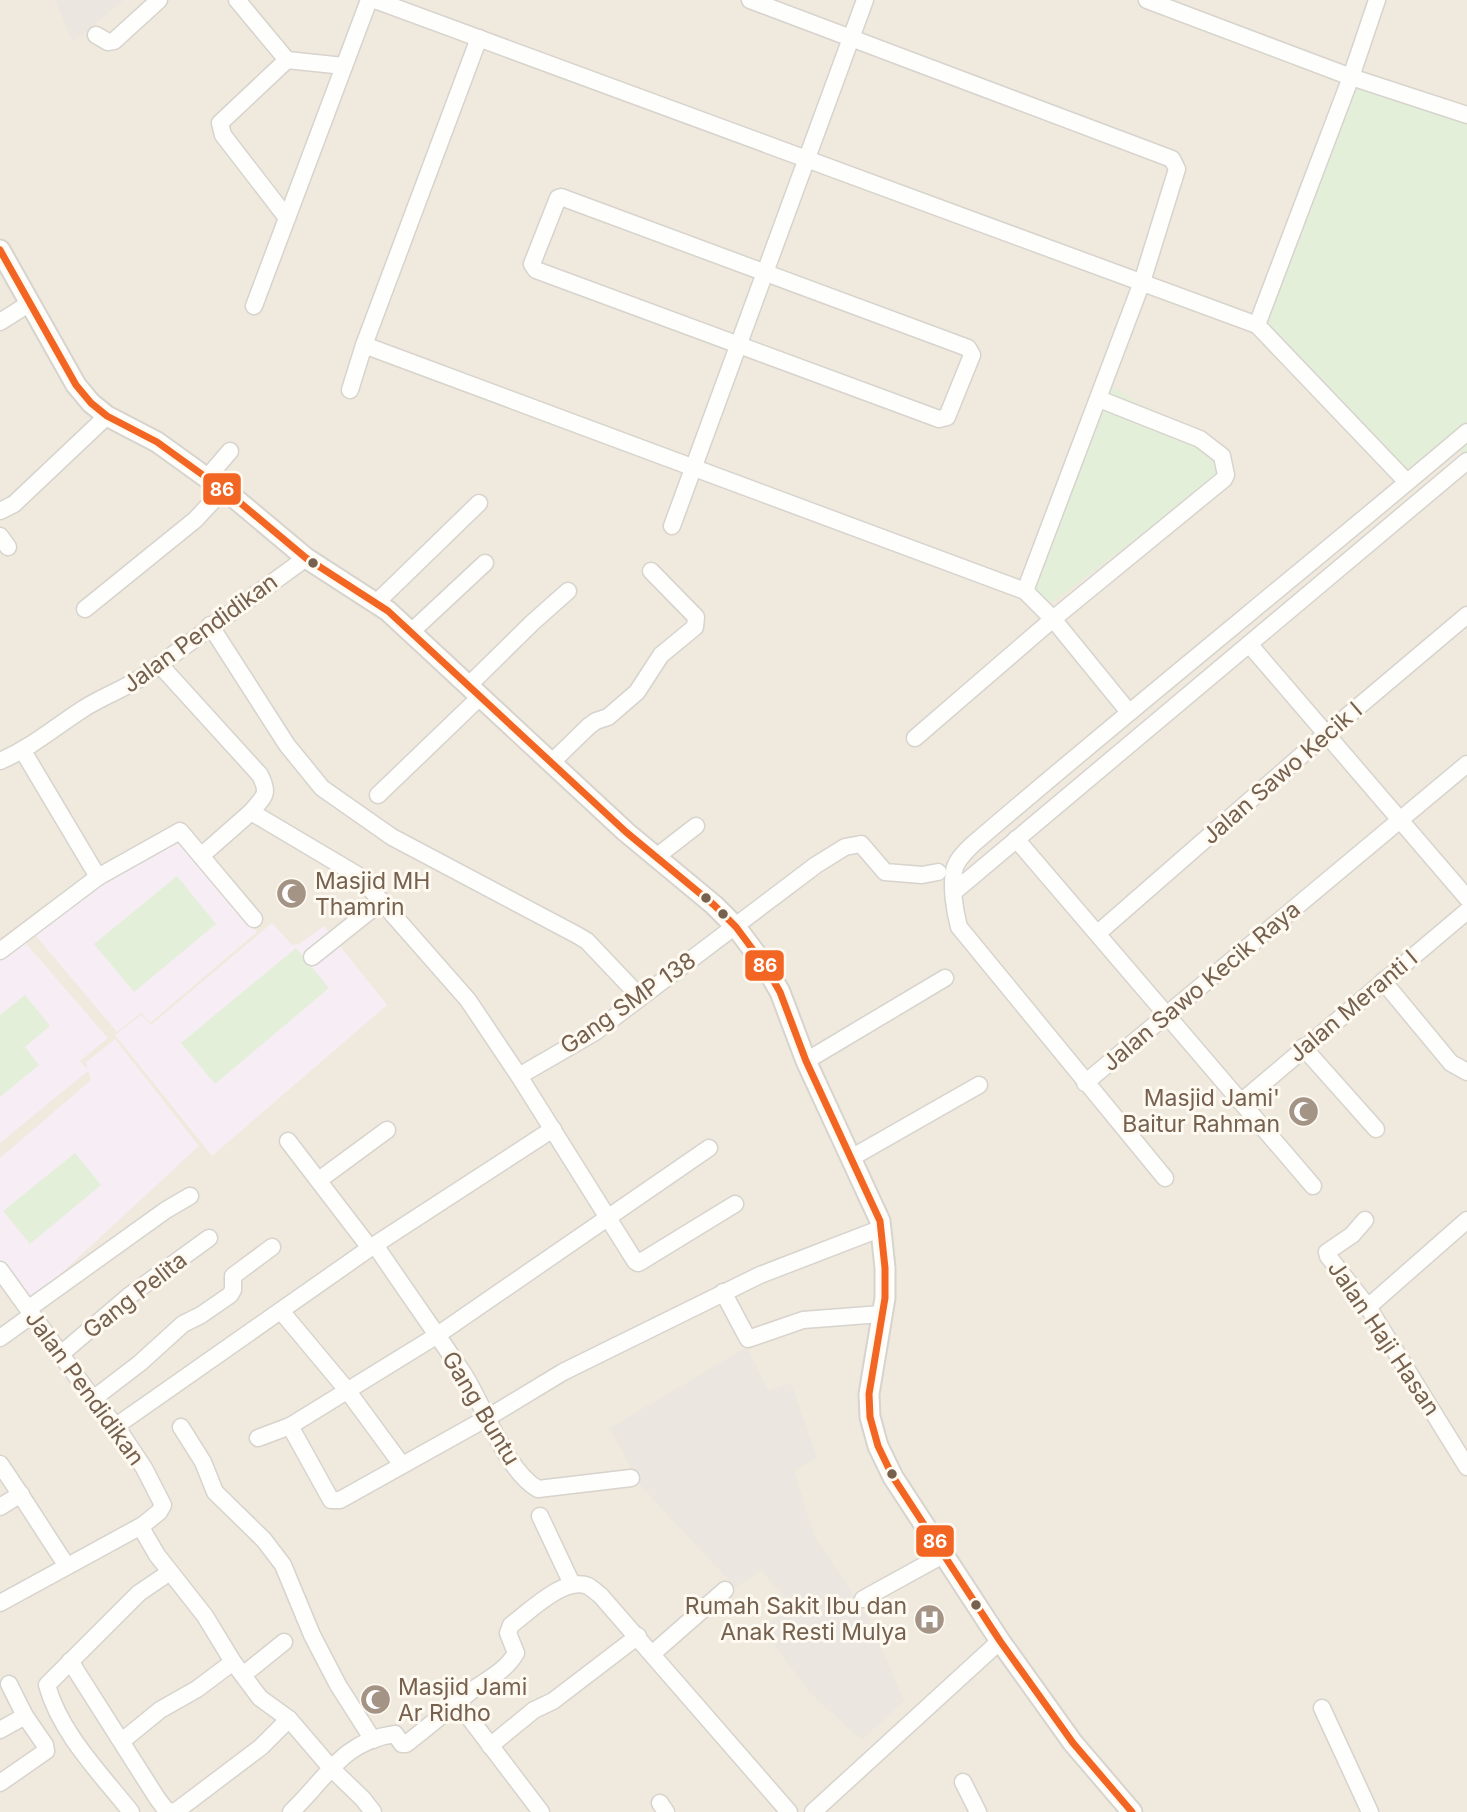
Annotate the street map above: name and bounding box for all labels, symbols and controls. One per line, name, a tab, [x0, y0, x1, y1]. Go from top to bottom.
line badge: 86	[202, 472, 242, 506]
text: 86	[210, 478, 234, 501]
unlabelled marker	[306, 556, 320, 570]
street label: Jalan Pendidikan	[117, 567, 283, 699]
street label: Jalan Sawo Kecik I	[1196, 696, 1368, 850]
place label: Masjid MH Thamrin	[315, 867, 430, 921]
mosque icon: Masjid MH Thamrin	[275, 877, 309, 911]
unlabelled marker	[699, 891, 713, 905]
street label: Jalan Sawo Kecik Raya	[1096, 895, 1306, 1077]
unlabelled marker	[716, 907, 730, 921]
street label: Jalan Meranti I	[1283, 944, 1423, 1068]
street label: Gang SMP 138	[555, 946, 701, 1060]
line badge: 86	[744, 949, 785, 982]
text: 86	[753, 954, 777, 977]
place label: Masjid Jami' Baitur Rahman	[1122, 1084, 1280, 1138]
mosque icon: Masjid Jami' Baitur Rahman	[1286, 1094, 1320, 1128]
street label: Gang Pelita	[78, 1246, 192, 1344]
street label: Jalan Haji Hasan	[1322, 1255, 1446, 1421]
street label: Jalan Pendidikan	[19, 1305, 151, 1471]
street label: Gang Buntu	[436, 1346, 526, 1470]
unlabelled marker	[885, 1467, 899, 1481]
line badge: 86	[915, 1524, 955, 1558]
text: 86	[923, 1530, 947, 1553]
place label: Rumah Sakit Ibu dan Anak Resti Mulya	[685, 1592, 907, 1646]
unlabelled marker	[969, 1598, 983, 1612]
hospital icon: Rumah Sakit Ibu dan Anak Resti Mulya	[913, 1602, 947, 1636]
place label: Masjid Jami Ar Ridho	[398, 1673, 527, 1727]
mosque icon: Masjid Jami Ar Ridho	[358, 1683, 392, 1717]

